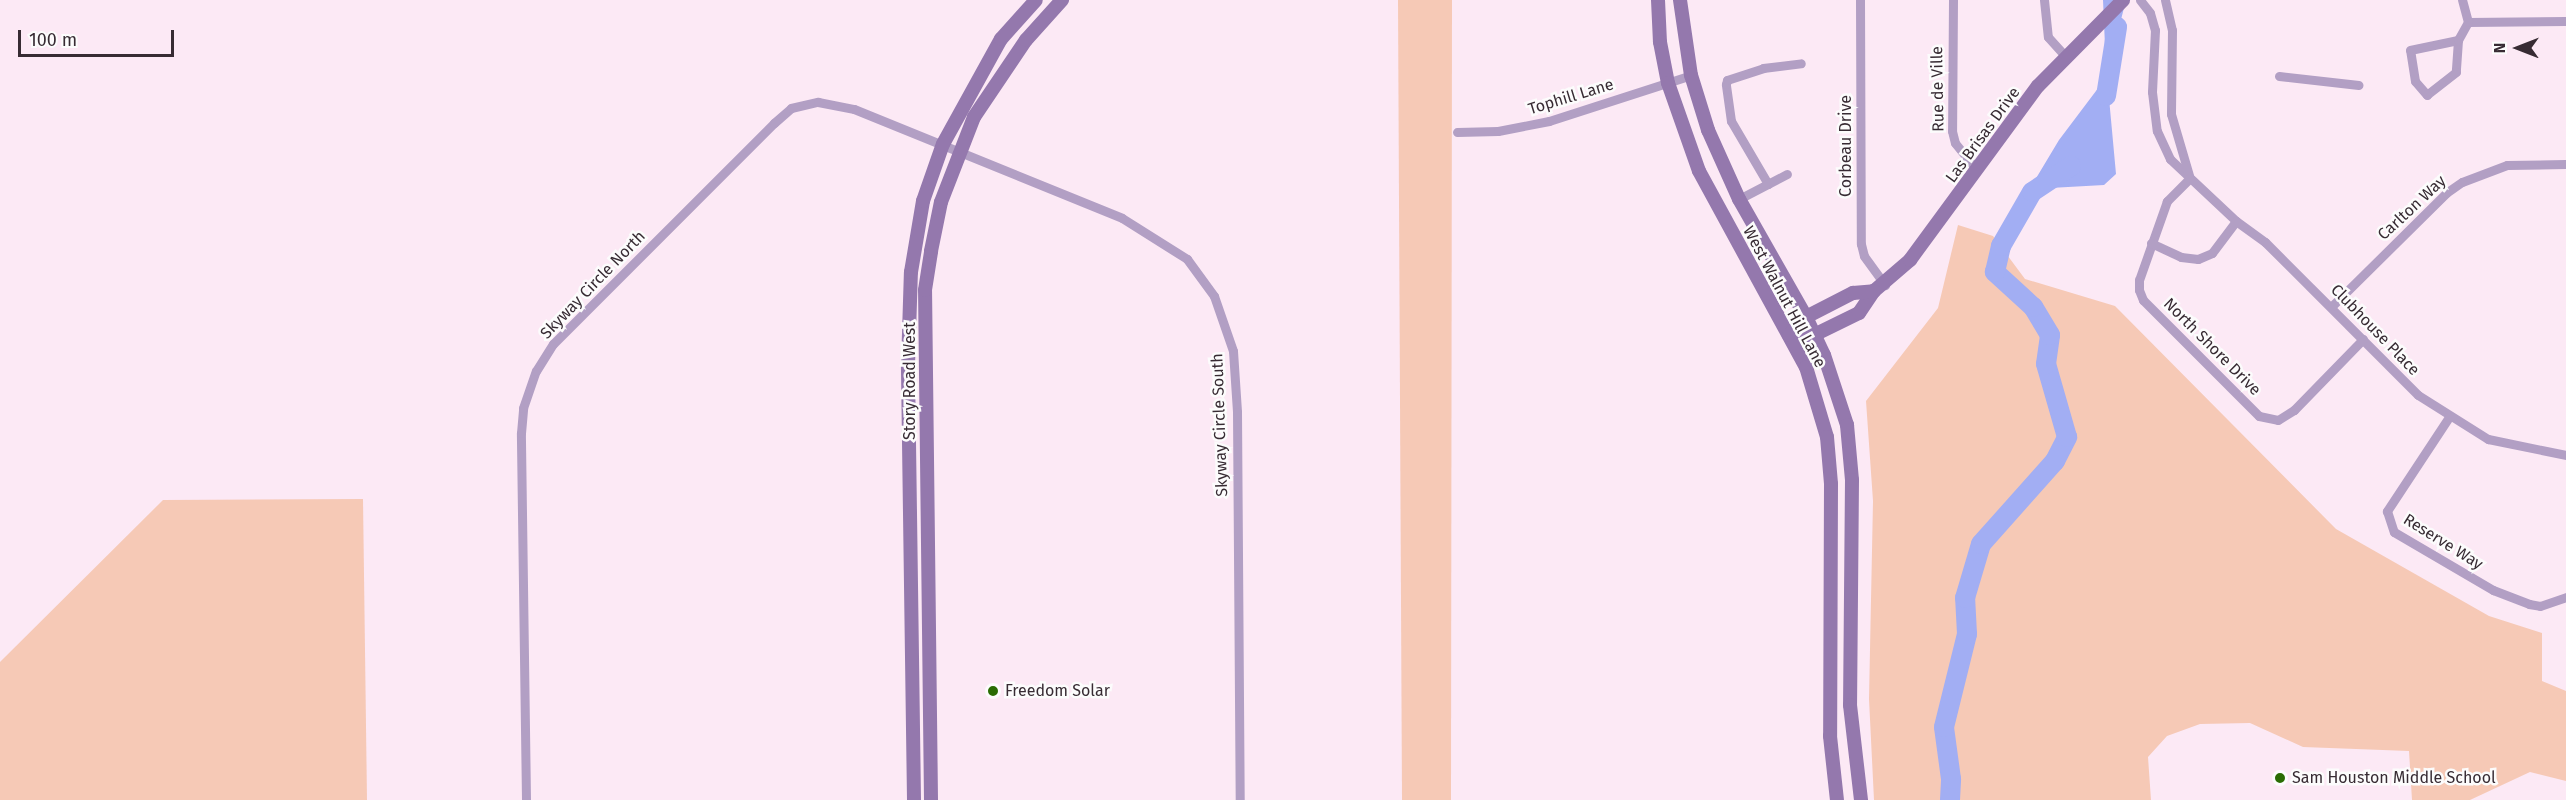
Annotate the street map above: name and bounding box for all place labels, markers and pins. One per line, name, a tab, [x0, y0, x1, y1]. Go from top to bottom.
place label: Freedom Solar	[1005, 681, 1110, 701]
marker: Freedom Solar	[986, 684, 1000, 698]
place label: Sam Houston Middle School	[2292, 768, 2496, 788]
marker: Sam Houston Middle School	[2273, 771, 2287, 785]

